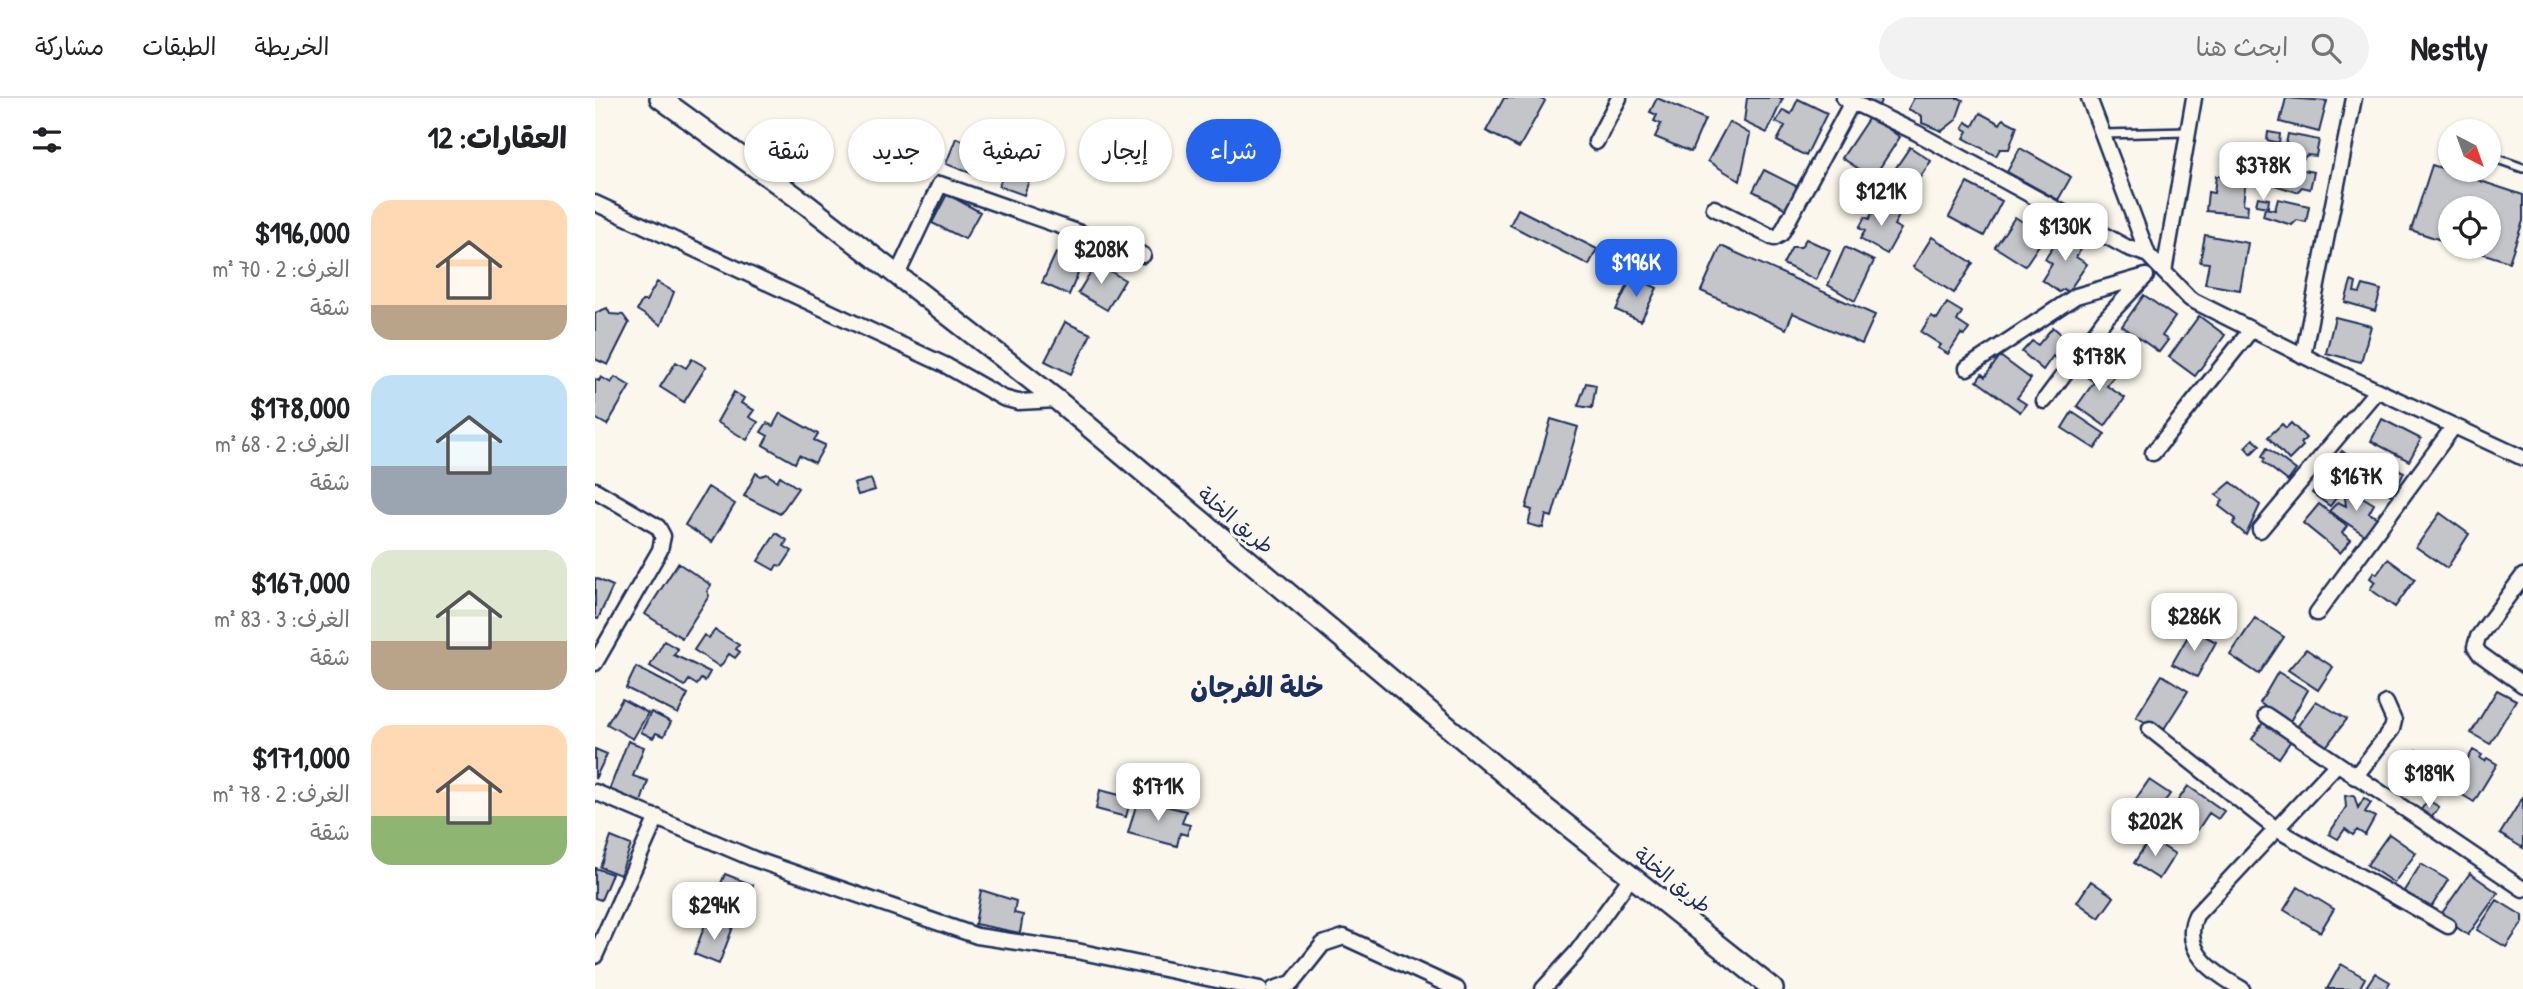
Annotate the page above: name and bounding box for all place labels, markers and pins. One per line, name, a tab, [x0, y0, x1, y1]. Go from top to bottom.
pin: $378K	[2214, 142, 2312, 202]
pin: $121K	[1832, 169, 1930, 228]
pin: $130K	[2016, 204, 2114, 263]
pin: $208K	[1052, 226, 1150, 286]
pin: $196K	[1587, 240, 1685, 299]
pin: $178K	[2050, 334, 2148, 393]
pin: $167K	[2307, 454, 2405, 513]
pin: $286K	[2145, 594, 2243, 653]
pin: $189K	[2380, 750, 2478, 810]
pin: $171K	[1109, 764, 1207, 823]
pin: $202K	[2106, 798, 2204, 858]
pin: $294K	[665, 882, 763, 942]

